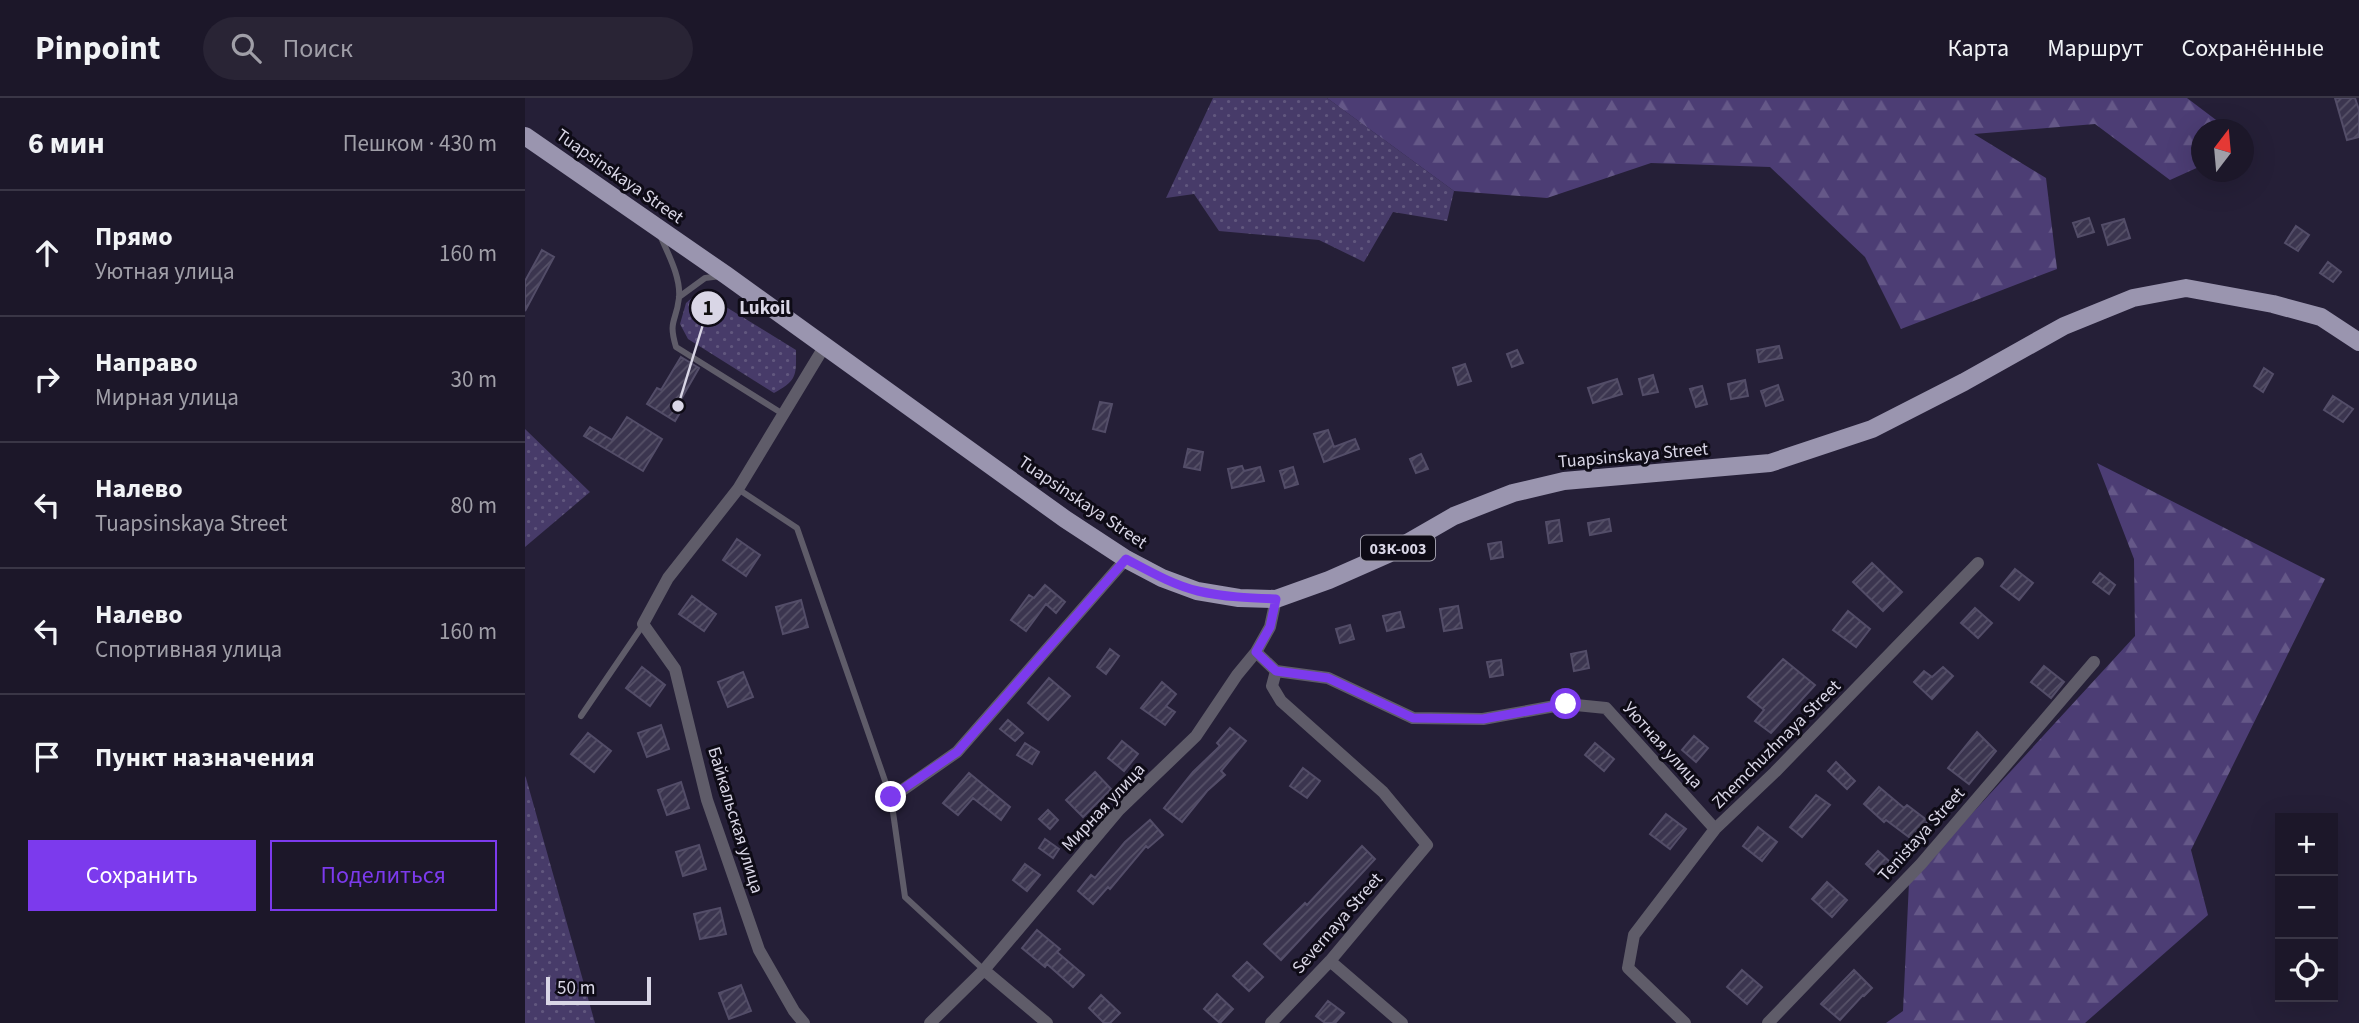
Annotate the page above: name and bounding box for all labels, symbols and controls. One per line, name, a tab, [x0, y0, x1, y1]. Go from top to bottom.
search box	[203, 17, 693, 80]
text: Pinpoint	[35, 25, 161, 72]
icon: search	[227, 29, 265, 67]
text: Поиск	[283, 30, 353, 67]
text: Карта	[1948, 31, 2009, 66]
text: Маршрут	[2047, 31, 2143, 66]
text: Сохранённые	[2181, 31, 2324, 66]
north arrow	[2191, 119, 2254, 182]
text: 6 мин	[28, 122, 105, 165]
street label: Tuapsinskaya Street	[551, 123, 689, 230]
text: Пешком · 430 m	[343, 127, 497, 160]
text: Прямо	[95, 218, 173, 255]
icon: ahead	[28, 234, 66, 272]
text: 160 m	[439, 237, 497, 270]
text: Уютная улица	[95, 255, 235, 288]
callout: Lukoil	[691, 288, 805, 328]
text: 1	[702, 293, 714, 323]
text: Lukoil	[739, 295, 791, 322]
text: Направо	[95, 344, 198, 381]
icon: right	[28, 360, 66, 398]
text: 30 m	[450, 363, 497, 396]
text: Мирная улица	[95, 381, 239, 414]
street label: Tuapsinskaya Street	[1557, 436, 1709, 475]
street label: Tuapsinskaya Street	[1013, 450, 1152, 555]
text: Налево	[95, 470, 183, 507]
icon: left	[28, 486, 66, 524]
text: 80 m	[450, 489, 497, 522]
text: Tuapsinskaya Street	[95, 507, 287, 540]
road number: 03К-003	[1361, 536, 1435, 561]
text: Налево	[95, 596, 183, 633]
icon: left	[28, 612, 66, 650]
text: 160 m	[439, 615, 497, 648]
text: Спортивная улица	[95, 633, 282, 666]
street label: Zhemchuzhnaya Street	[1706, 674, 1846, 814]
route start	[1550, 688, 1581, 719]
street label: Уютная улица	[1617, 696, 1708, 794]
icon: arrive	[28, 738, 66, 776]
text: Пункт назначения	[95, 739, 315, 776]
street label: Байкальская улица	[701, 744, 770, 896]
street label: Мирная улица	[1056, 758, 1151, 857]
route end	[875, 781, 906, 812]
street label: Tenistaya Street	[1872, 782, 1971, 887]
map controls	[2275, 813, 2338, 1002]
button: +	[2275, 813, 2338, 876]
button: Сохранить	[28, 840, 256, 911]
button: Поделиться	[270, 840, 497, 911]
street label: Severnaya Street	[1286, 867, 1388, 979]
button: −	[2275, 876, 2338, 939]
button: locate	[2275, 939, 2338, 1002]
scale bar	[546, 974, 651, 1006]
text: 50 m	[557, 975, 595, 1002]

